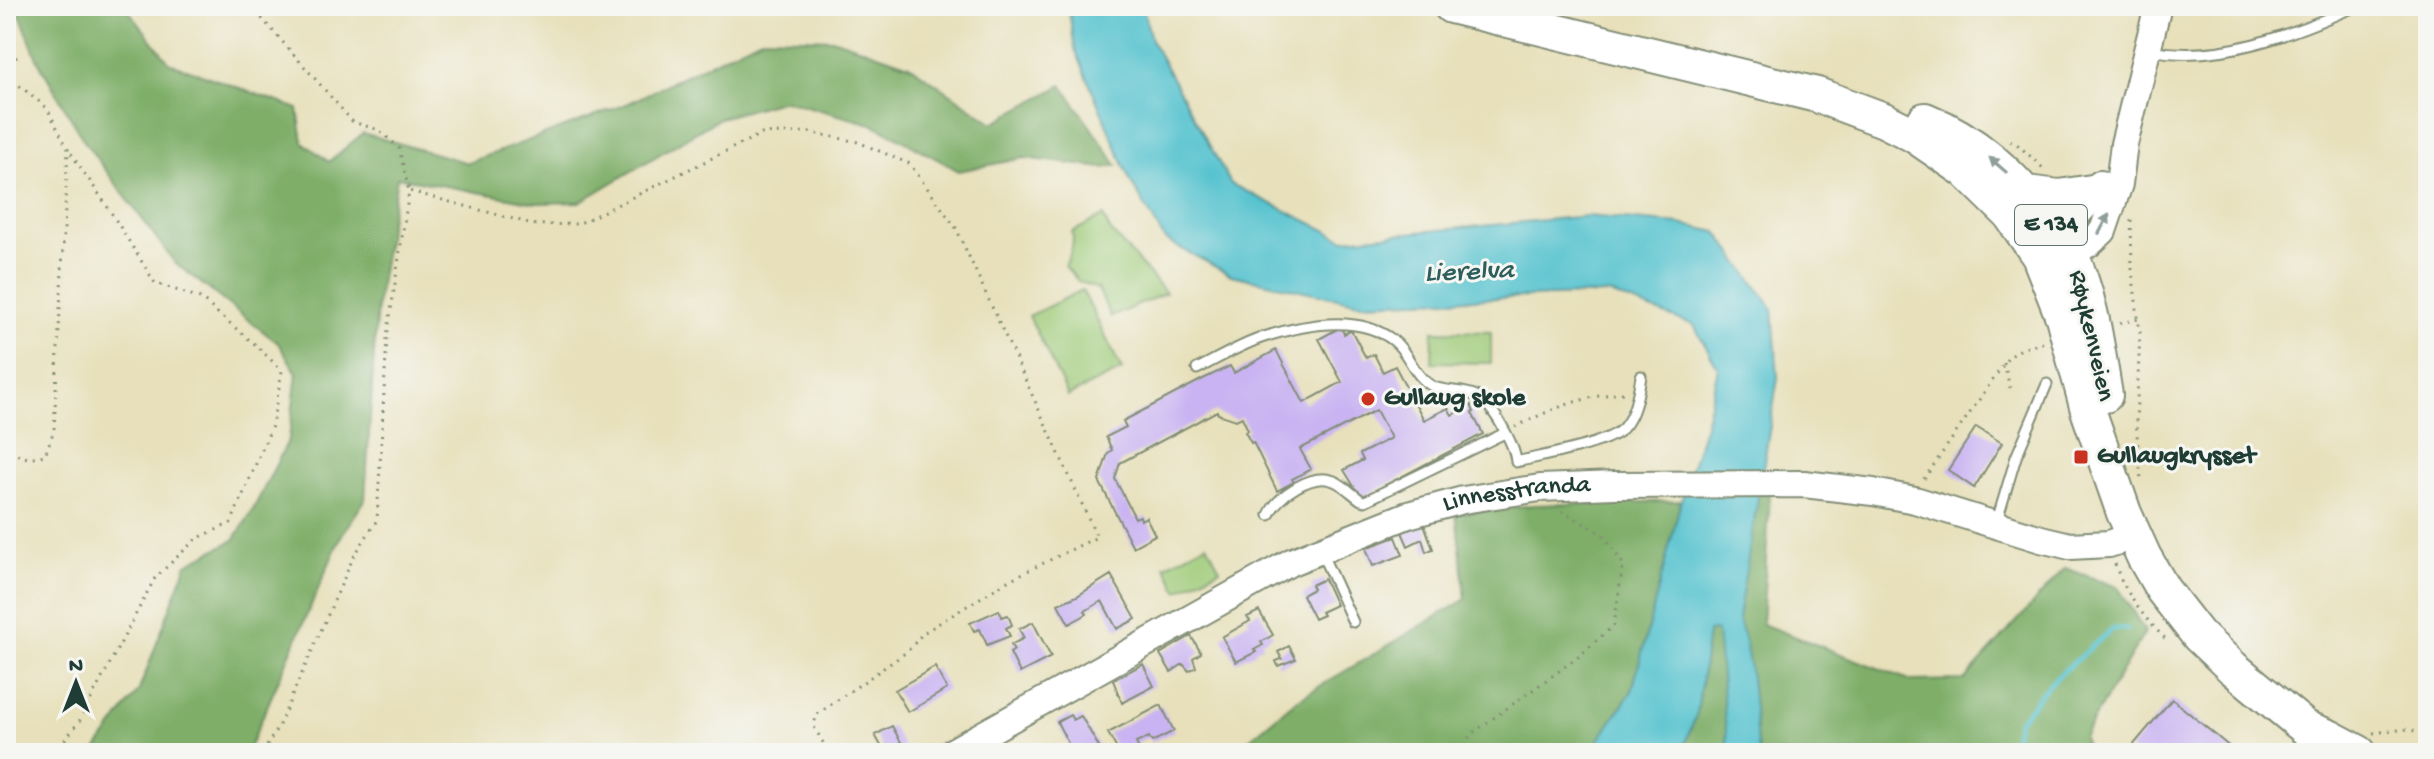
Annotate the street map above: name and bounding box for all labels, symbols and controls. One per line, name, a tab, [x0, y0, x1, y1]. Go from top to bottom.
one-way arrow	[1988, 156, 2007, 174]
road number: E 134	[2015, 205, 2087, 245]
one-way arrow	[2097, 212, 2110, 235]
water label: Lierelva	[1424, 255, 1516, 291]
street label: Røykenveien	[2060, 267, 2120, 405]
place label: Gullaug skole	[1384, 384, 1527, 415]
marker: Gullaug skole	[1359, 390, 1377, 408]
place label: Gullaugkrysset	[2097, 442, 2258, 473]
marker: Gullaugkrysset	[2072, 448, 2090, 466]
street label: Linnesstranda	[1439, 470, 1593, 520]
north arrow	[36, 643, 116, 723]
text: N	[69, 654, 83, 680]

